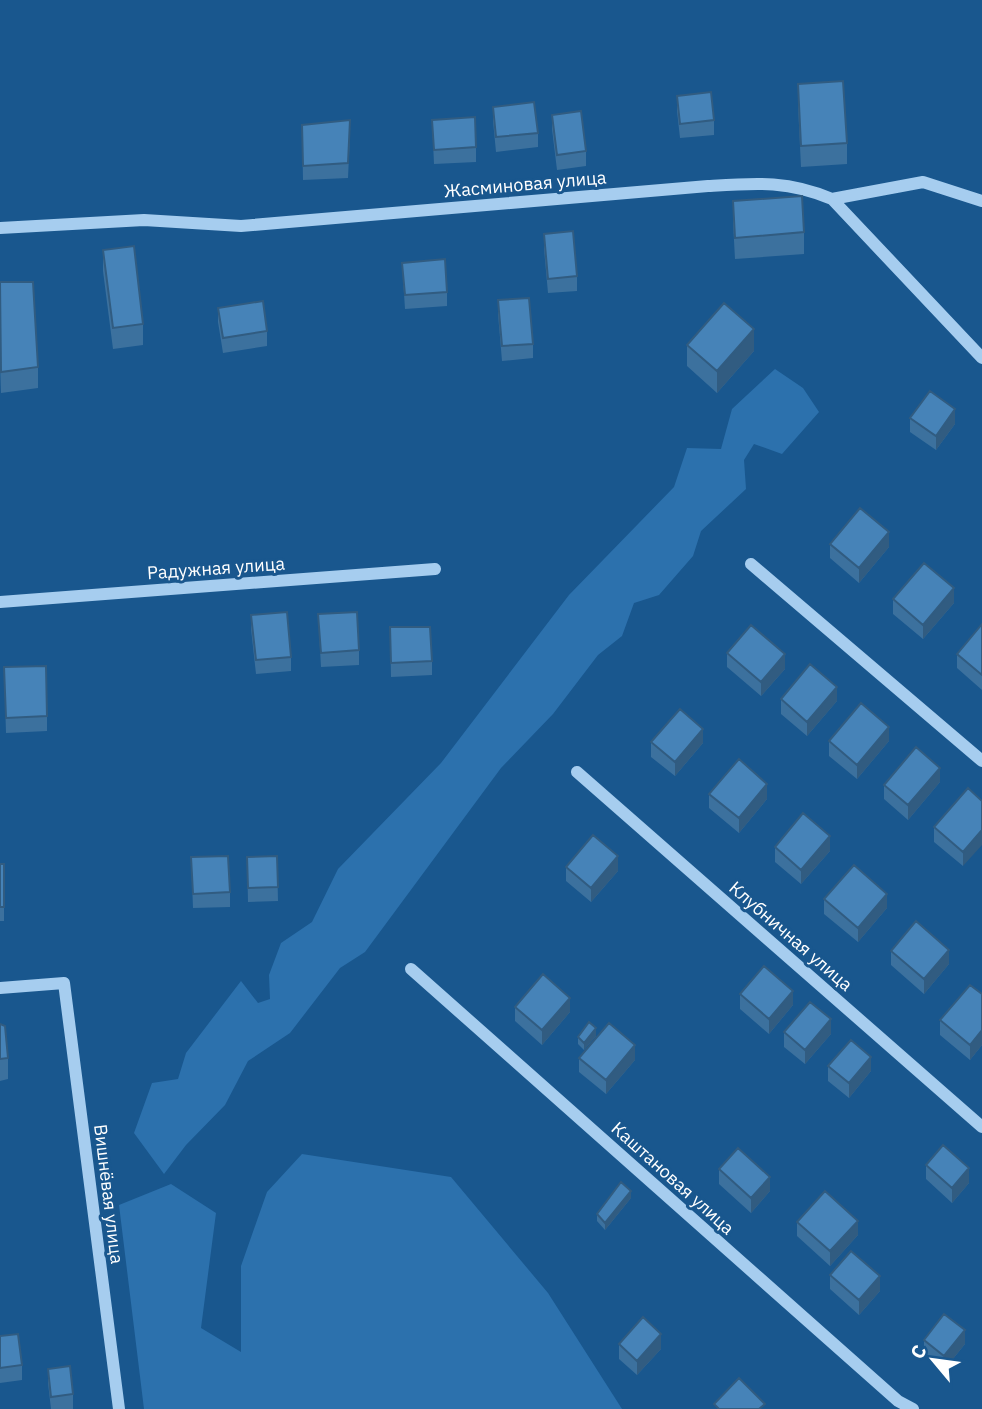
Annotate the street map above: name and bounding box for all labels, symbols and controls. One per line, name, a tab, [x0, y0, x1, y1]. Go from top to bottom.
street label: Жасминовая улица	[443, 165, 608, 203]
street label: Радужная улица	[146, 552, 286, 584]
street label: Клубничная улица	[725, 876, 858, 996]
street label: Каштановая улица	[607, 1117, 740, 1240]
street label: Вишнёвая улица	[89, 1123, 129, 1265]
north arrow	[898, 1325, 968, 1395]
text: С	[905, 1341, 932, 1363]

